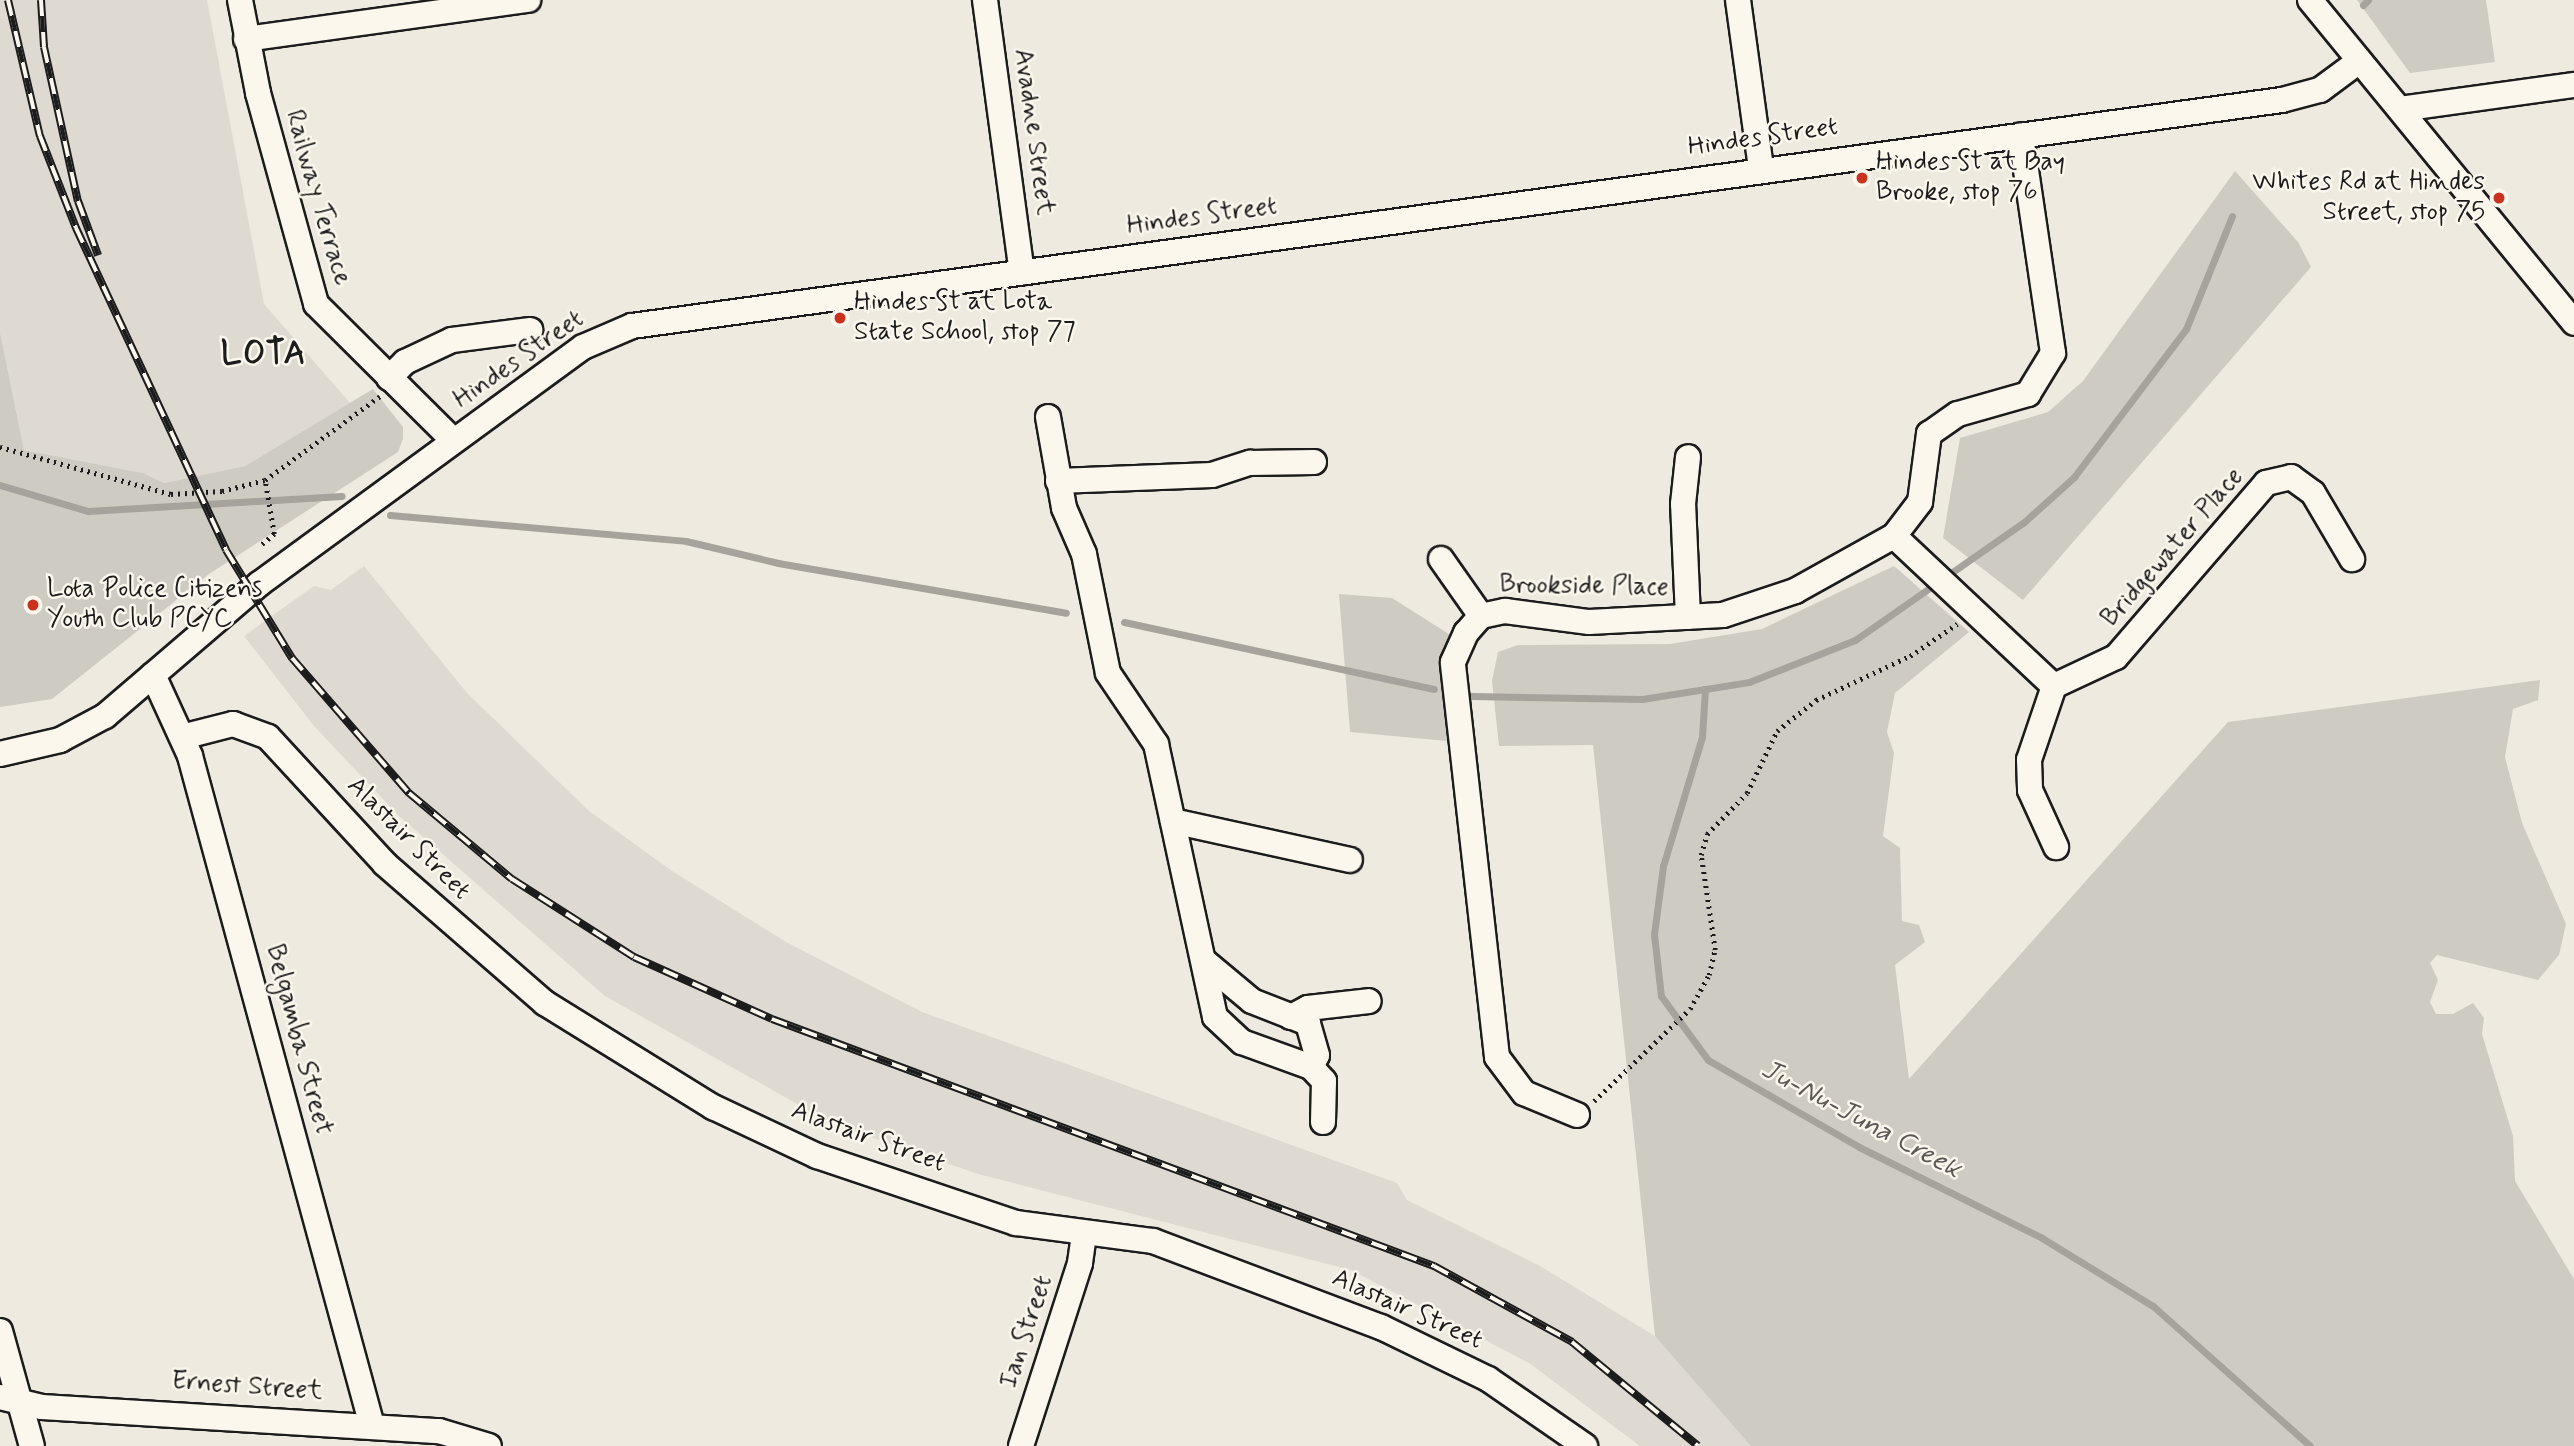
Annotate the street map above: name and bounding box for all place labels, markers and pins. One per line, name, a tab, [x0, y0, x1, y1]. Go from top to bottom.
place label: Hindes St at Bay Brooke, stop 76	[1876, 147, 2066, 208]
place label: Whites Rd at Hindes Street, stop 75	[2255, 167, 2485, 228]
marker: Hindes St at Bay Brooke, stop 76	[1854, 170, 1870, 186]
marker: Whites Rd at Hindes Street, stop 75	[2491, 190, 2507, 206]
place label: Hindes St at Lota State School, stop 77	[854, 287, 1076, 348]
marker: Hindes St at Lota State School, stop 77	[832, 310, 848, 326]
place label: Lota Police Citizens Youth Club PCYC	[47, 574, 262, 636]
marker: Lota Police Citizens Youth Club PCYC	[25, 597, 41, 613]

